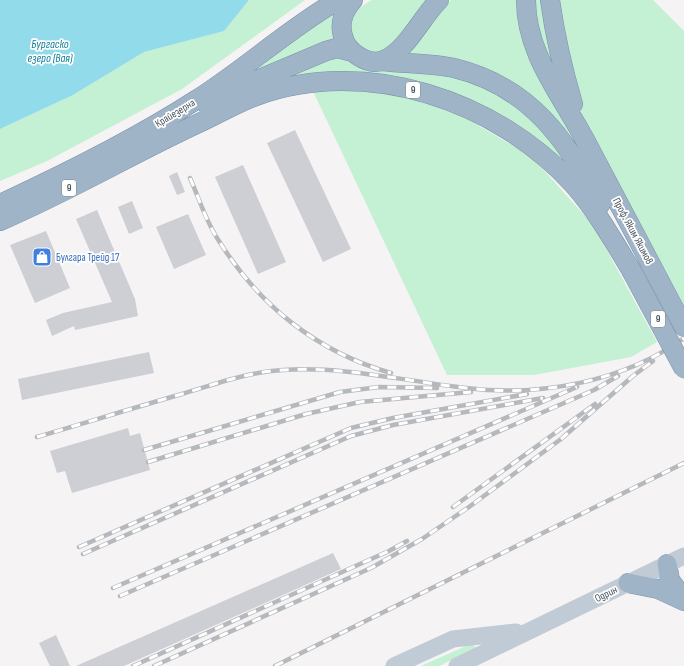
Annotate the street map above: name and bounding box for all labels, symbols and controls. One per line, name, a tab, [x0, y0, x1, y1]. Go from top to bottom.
water label: Бургаско езеро (Вая)	[27, 37, 73, 66]
road number: 9	[406, 82, 420, 98]
street label: Крайезерна	[153, 96, 197, 130]
road number: 9	[62, 180, 76, 196]
street label: Проф. Яким Якимов	[610, 195, 656, 267]
shop icon: Булгара Трейд 17	[31, 246, 53, 268]
place label: Булгара Трейд 17	[56, 251, 120, 264]
road number: 9	[651, 311, 665, 327]
street label: Одрин	[592, 583, 620, 605]

